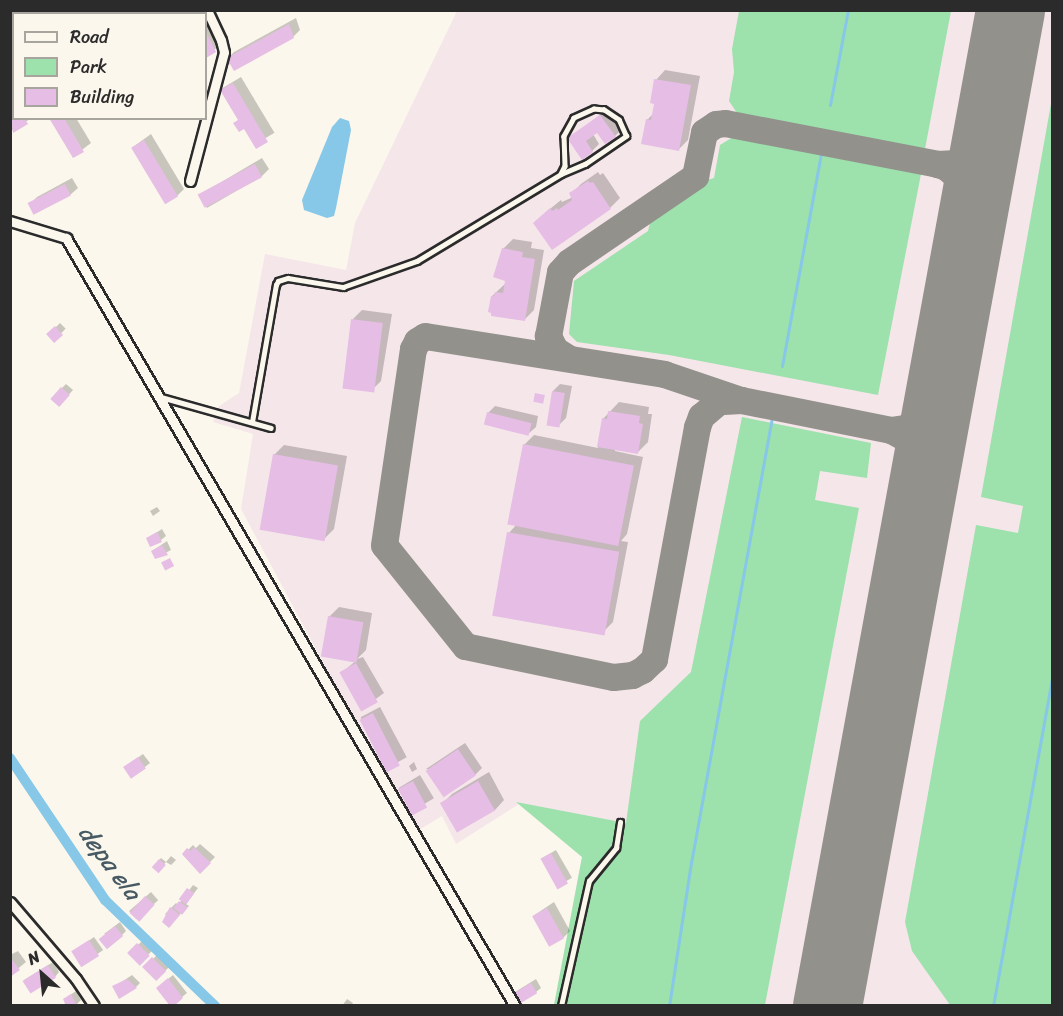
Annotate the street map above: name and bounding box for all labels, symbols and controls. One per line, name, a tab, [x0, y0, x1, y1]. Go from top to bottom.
legend	[12, 12, 207, 120]
text: Road	[70, 21, 109, 53]
text: Park	[70, 51, 107, 83]
text: Building	[70, 81, 134, 113]
water label: depa ela	[71, 820, 147, 906]
text: N	[22, 942, 45, 973]
north arrow	[12, 944, 72, 1004]

